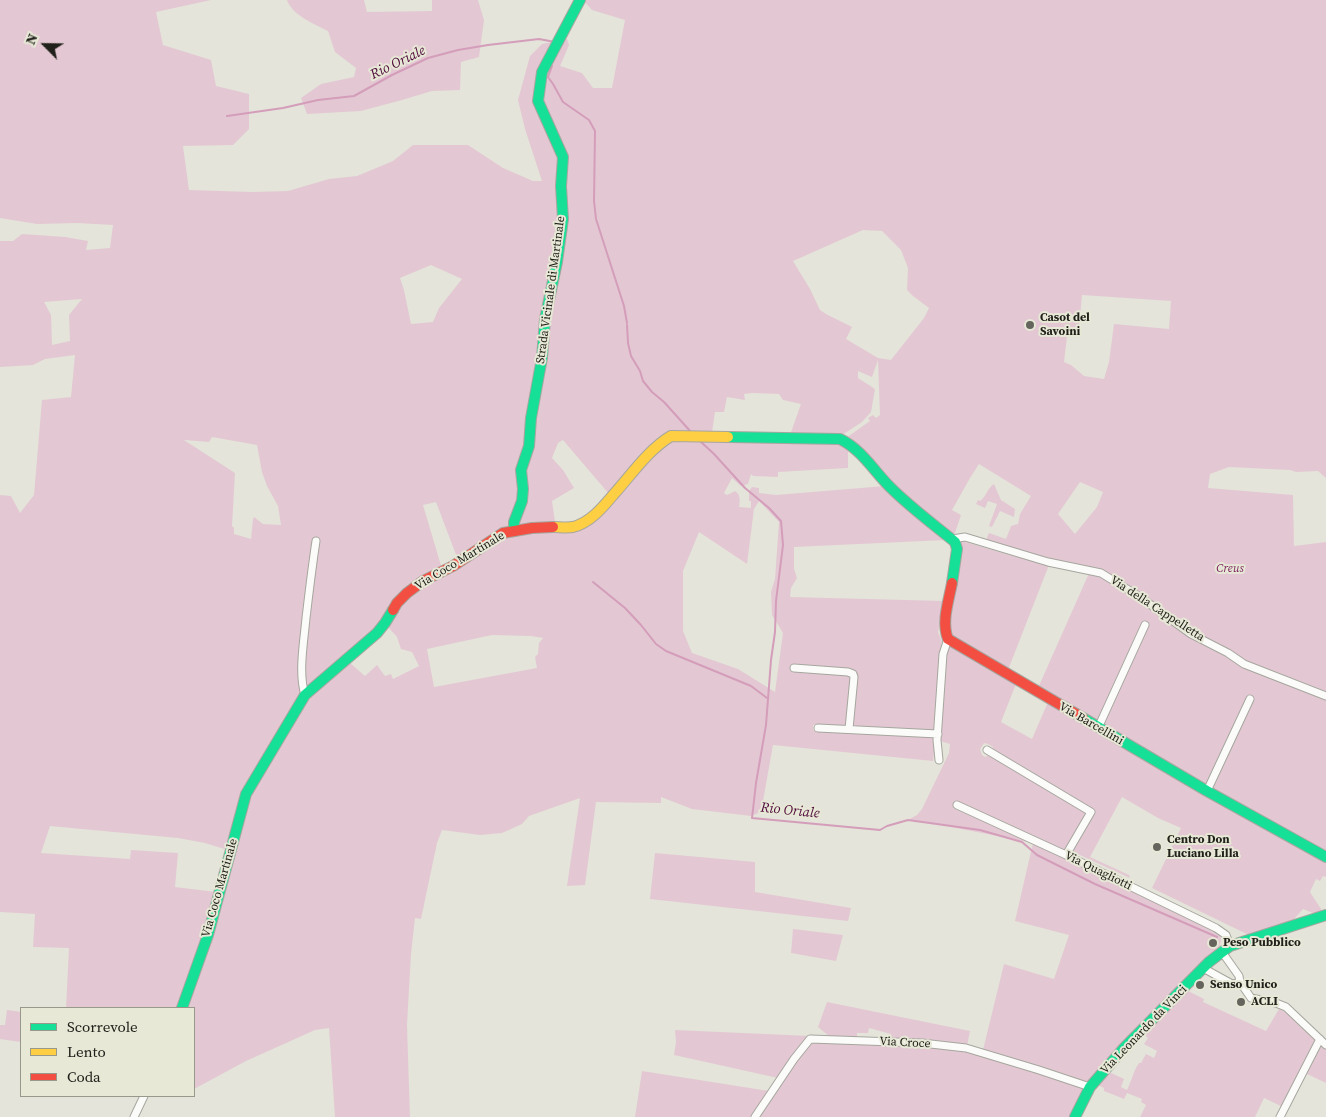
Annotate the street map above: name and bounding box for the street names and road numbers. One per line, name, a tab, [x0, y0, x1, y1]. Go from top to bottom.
street label: Strada Vicinale di Martinale	[534, 215, 568, 365]
street label: Via Coco Martinale	[413, 529, 507, 593]
street label: Via della Cappelletta	[1107, 573, 1207, 645]
street label: Via Barcellini	[1056, 700, 1126, 748]
street label: Via Coco Martinale	[199, 837, 241, 939]
street label: Via Quagliotti	[1062, 849, 1134, 893]
street label: Via Leonardo da Vinci	[1098, 983, 1190, 1077]
street label: Via Croce	[879, 1034, 931, 1052]

